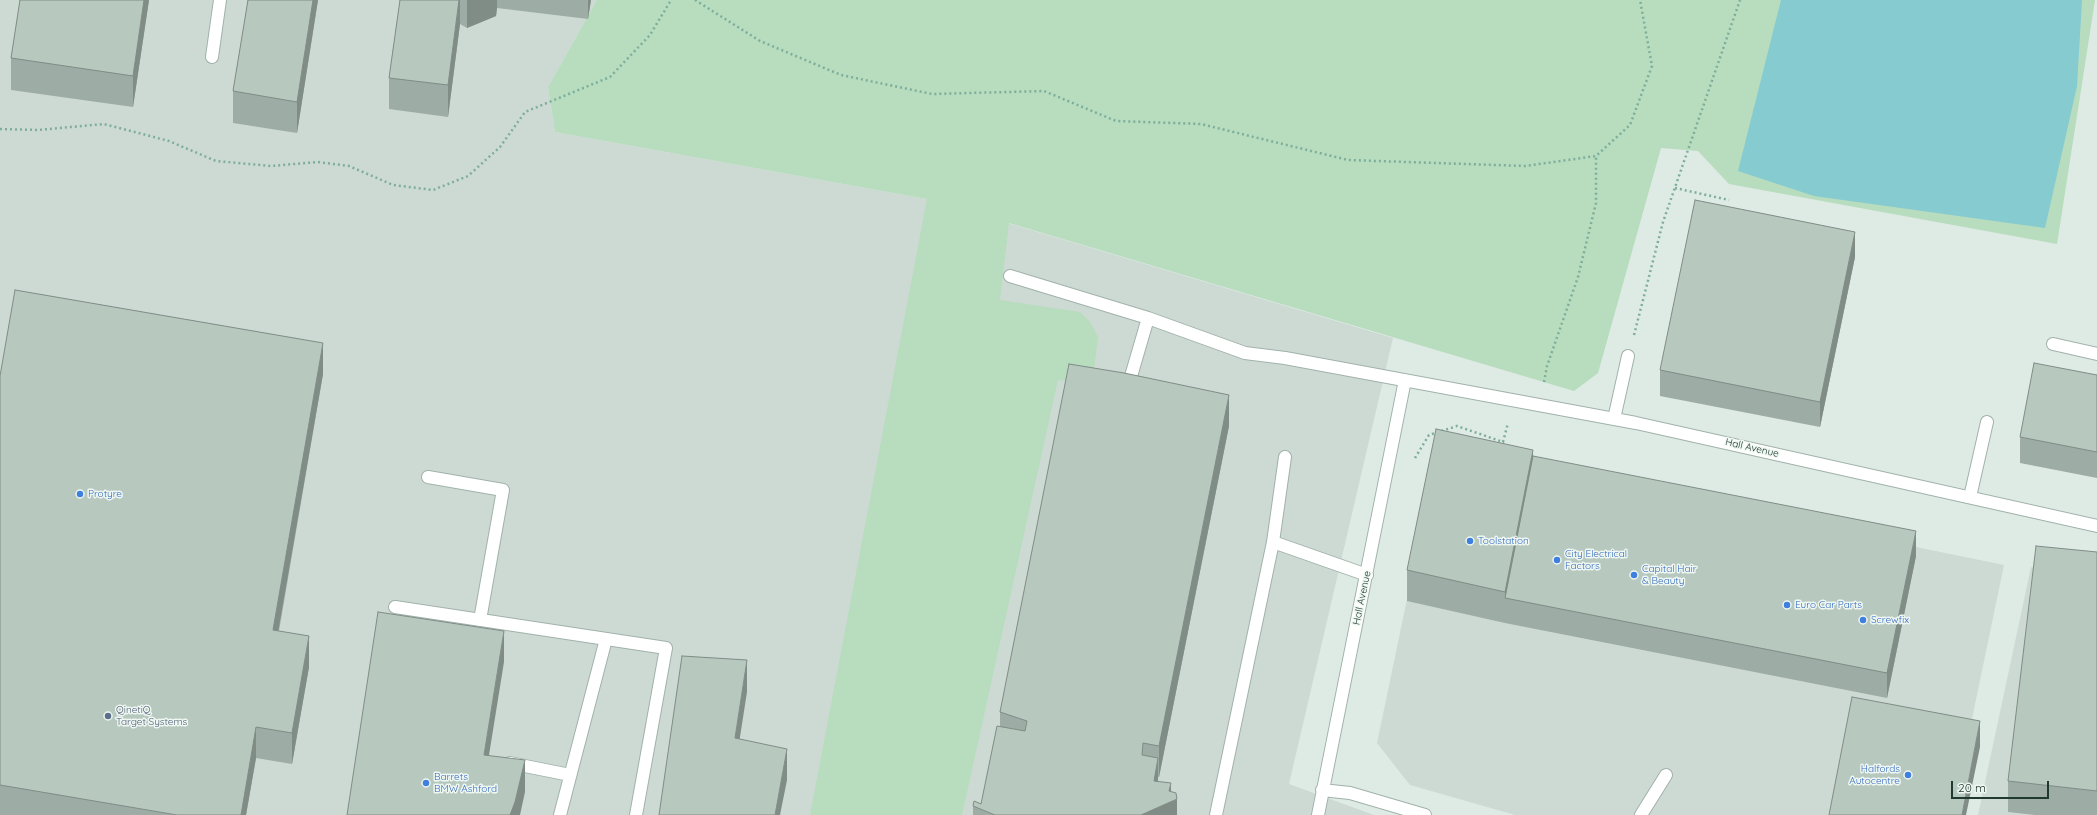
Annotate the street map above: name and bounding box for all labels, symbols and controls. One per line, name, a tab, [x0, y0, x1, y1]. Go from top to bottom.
street label: Hall Avenue	[1724, 436, 1780, 460]
place label: Protyre	[88, 488, 122, 500]
marker: Protyre	[75, 489, 85, 499]
place label: Toolstation	[1478, 535, 1529, 547]
marker: Toolstation	[1465, 536, 1475, 546]
place label: City Electrical Factors	[1565, 548, 1627, 572]
marker: City Electrical Factors	[1552, 555, 1562, 565]
place label: Capital Hair & Beauty	[1642, 563, 1697, 586]
street label: Hall Avenue	[1350, 570, 1374, 626]
marker: Capital Hair & Beauty	[1629, 570, 1639, 580]
place label: Euro Car Parts	[1795, 599, 1862, 611]
marker: Euro Car Parts	[1782, 600, 1792, 610]
place label: Screwfix	[1871, 614, 1909, 626]
marker: Screwfix	[1858, 615, 1868, 625]
place label: QinetiQ Target Systems	[116, 704, 187, 728]
marker: QinetiQ Target Systems	[103, 711, 113, 721]
place label: Halfords Autocentre	[1849, 763, 1900, 786]
marker: Halfords Autocentre	[1903, 770, 1913, 780]
place label: Barrets BMW Ashford	[434, 771, 497, 794]
scale bar	[1953, 773, 2051, 799]
marker: Barrets BMW Ashford	[421, 778, 431, 788]
text: 20 m	[1958, 780, 1986, 795]

